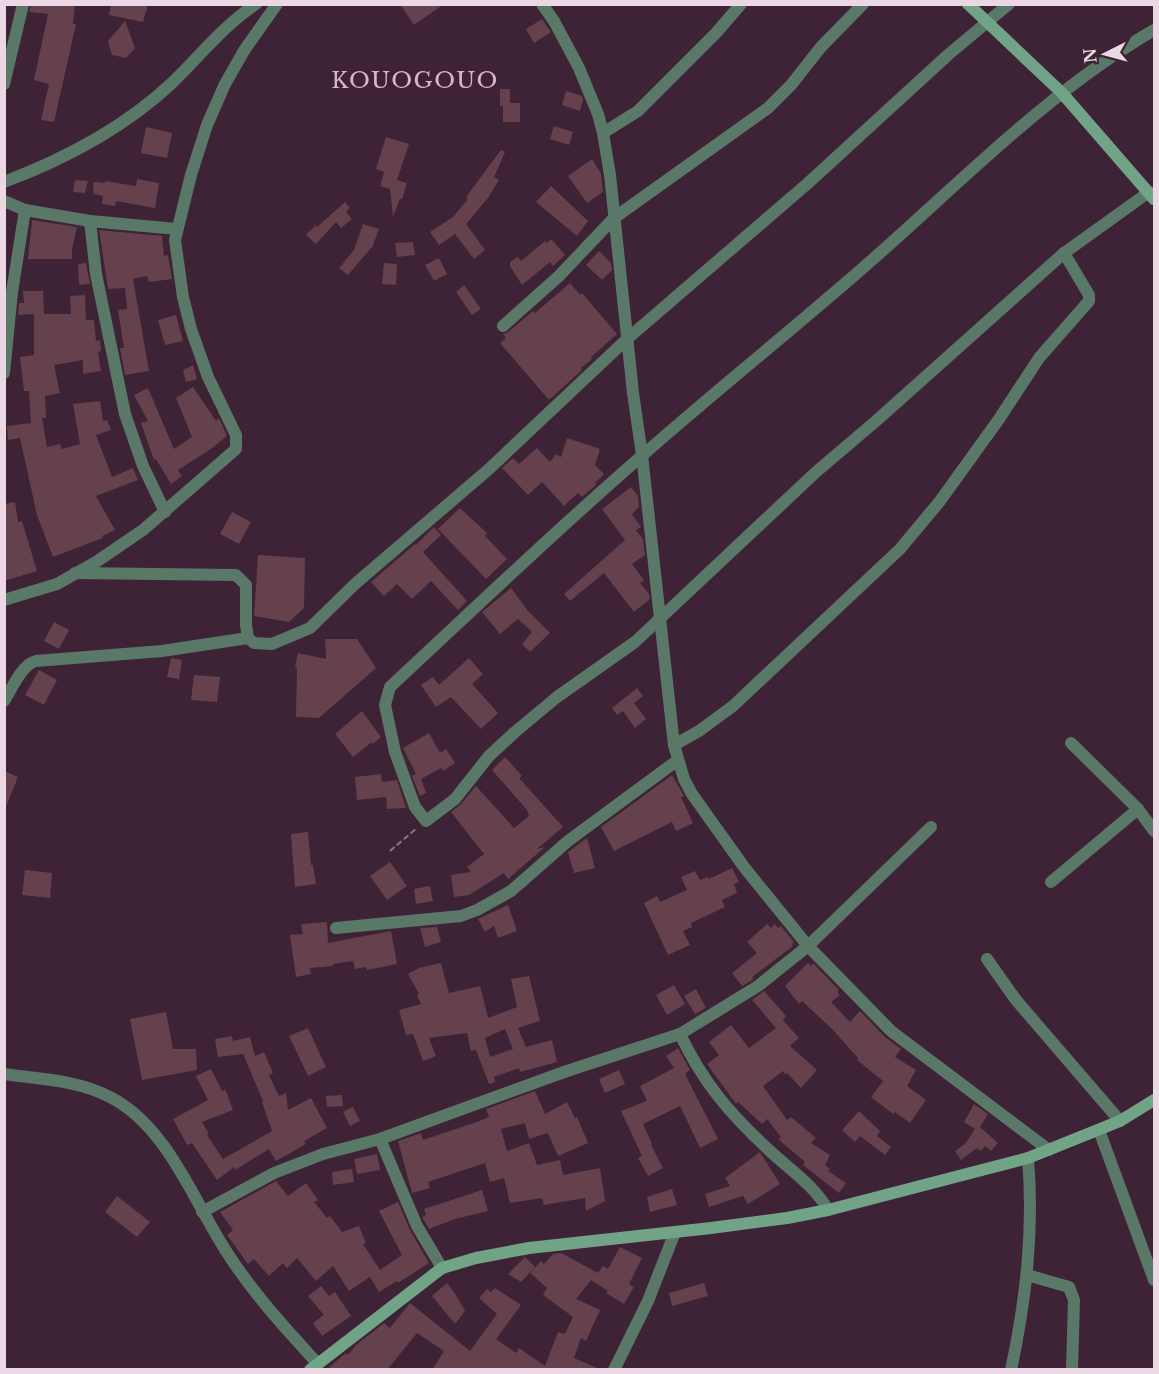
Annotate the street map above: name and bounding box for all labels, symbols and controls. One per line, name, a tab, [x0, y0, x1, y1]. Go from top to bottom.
north arrow	[1075, 24, 1135, 84]
text: N	[1079, 47, 1101, 64]
district label: KOUOGOUO	[331, 67, 499, 94]

